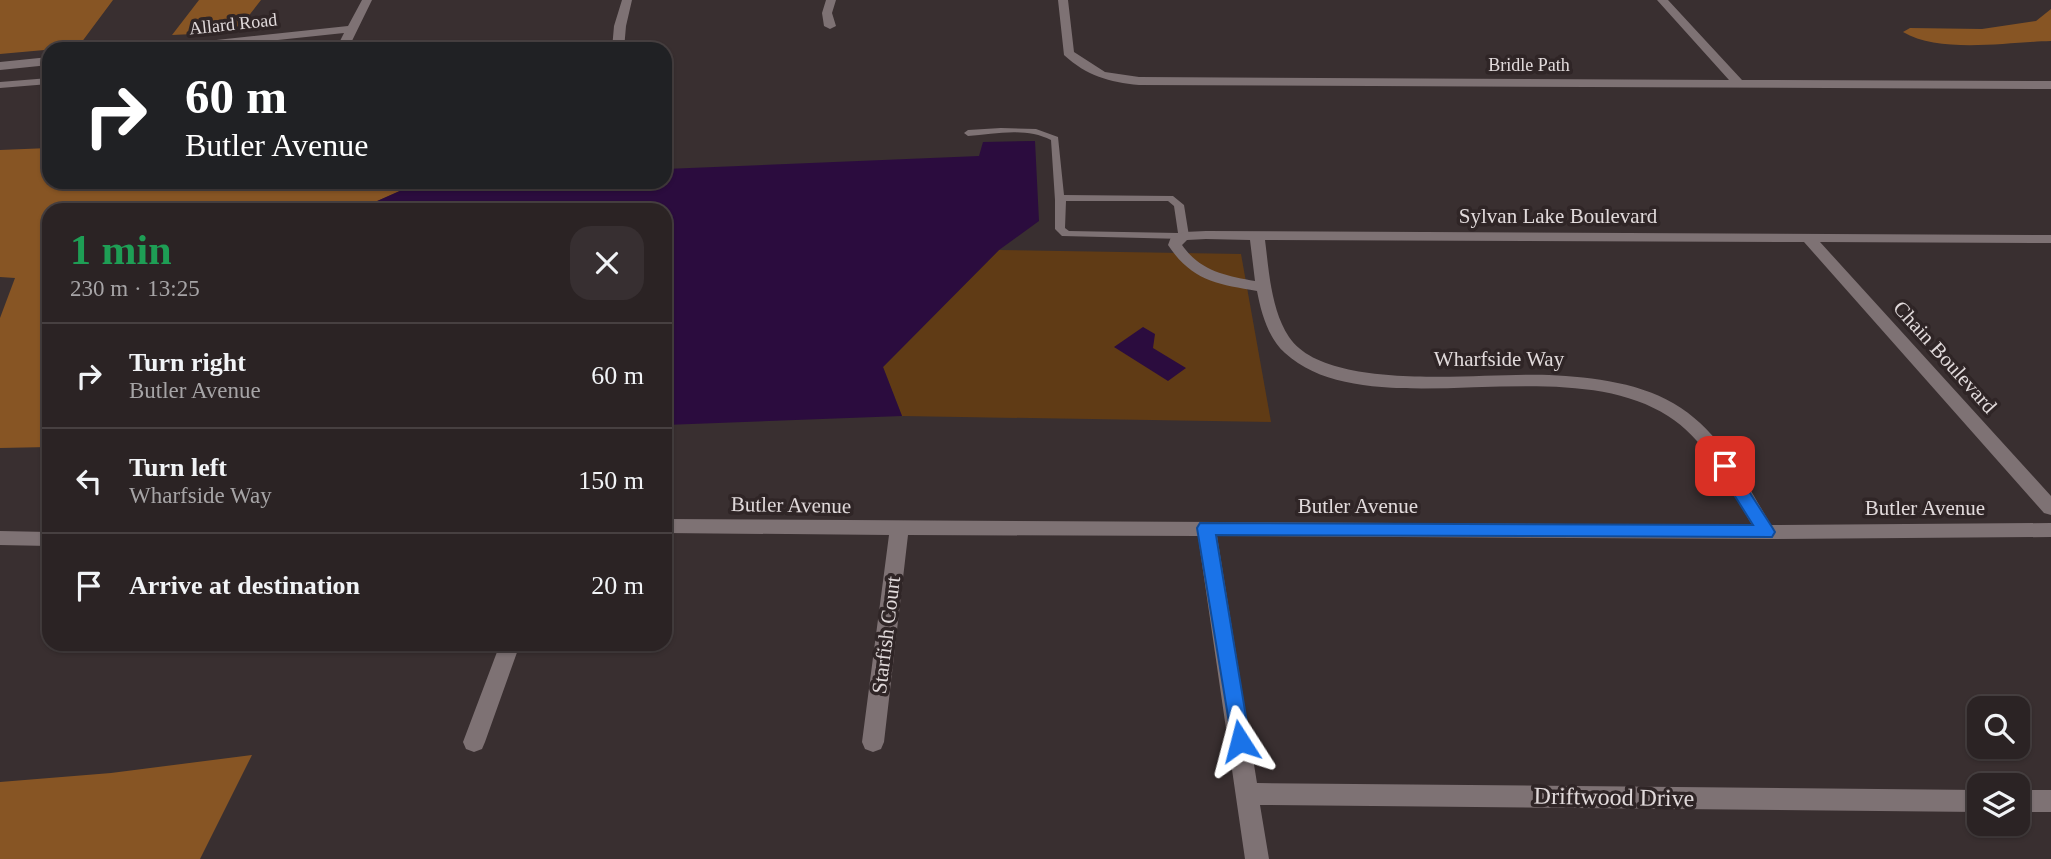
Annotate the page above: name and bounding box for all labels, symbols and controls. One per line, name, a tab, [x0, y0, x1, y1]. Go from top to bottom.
street label: Allard Road	[188, 9, 278, 39]
street label: Bridle Path	[1488, 55, 1570, 75]
text: 60 m	[185, 69, 287, 124]
icon: right	[70, 70, 161, 161]
text: Butler Avenue	[185, 127, 368, 163]
street label: Sylvan Lake Boulevard	[1459, 204, 1658, 228]
button: close	[570, 226, 644, 300]
text: 1 min	[70, 227, 172, 273]
text: 230 m · 13:25	[70, 276, 200, 301]
street label: Chain Boulevard	[1888, 296, 2002, 418]
street label: Wharfside Way	[1434, 347, 1565, 371]
text: Turn right	[129, 348, 246, 377]
icon: right	[70, 357, 108, 395]
text: 60 m	[591, 361, 644, 390]
text: Butler Avenue	[129, 378, 261, 403]
pin	[1695, 436, 1755, 496]
icon: arrive	[1706, 447, 1744, 485]
text: Turn left	[129, 453, 227, 482]
icon: left	[70, 462, 108, 500]
text: 150 m	[578, 466, 644, 495]
text: Wharfside Way	[129, 483, 272, 508]
street label: Butler Avenue	[731, 492, 851, 518]
street label: Butler Avenue	[1298, 494, 1418, 518]
street label: Butler Avenue	[1865, 496, 1985, 520]
icon: arrive	[70, 567, 108, 605]
text: Arrive at destination	[129, 571, 360, 600]
text: 20 m	[591, 571, 644, 600]
street label: Starfish Court	[867, 575, 905, 695]
map controls	[1967, 696, 2030, 836]
button: search	[1967, 696, 2030, 759]
position arrow	[1203, 704, 1277, 778]
button: layers	[1967, 773, 2030, 836]
street label: Driftwood Drive	[1533, 783, 1695, 811]

